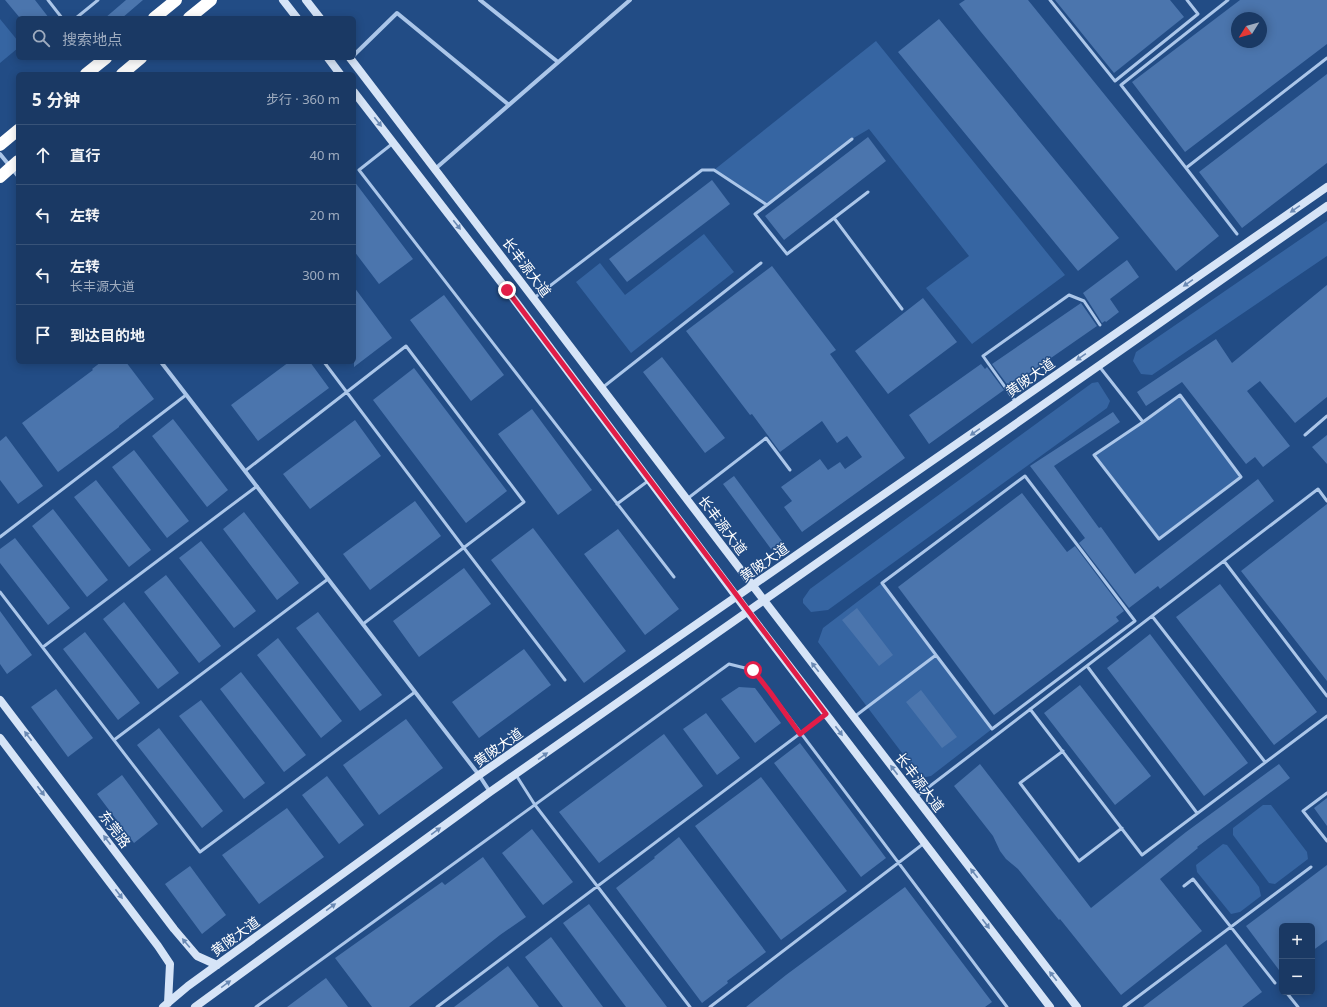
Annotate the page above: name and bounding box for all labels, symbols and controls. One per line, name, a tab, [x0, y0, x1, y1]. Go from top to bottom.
north arrow	[1231, 12, 1267, 48]
search box	[16, 16, 356, 60]
icon: search	[30, 27, 52, 49]
text: 搜索地点	[62, 29, 122, 49]
text: 5 分钟	[32, 88, 80, 111]
text: 步行 · 360 m	[266, 90, 340, 108]
one-way arrow	[374, 117, 382, 128]
icon: ahead	[32, 144, 54, 166]
text: 直行	[70, 145, 100, 165]
text: 40 m	[310, 146, 340, 164]
icon: left	[32, 204, 54, 226]
text: 左转	[70, 205, 100, 225]
one-way arrow	[1290, 205, 1300, 213]
text: 20 m	[310, 206, 340, 224]
one-way arrow	[453, 220, 462, 231]
street label: 长丰源大道	[498, 233, 556, 301]
text: 左转	[70, 256, 100, 276]
icon: left	[32, 264, 54, 286]
text: 300 m	[302, 266, 340, 284]
text: 长丰源大道	[70, 277, 135, 295]
one-way arrow	[1183, 279, 1193, 287]
route end	[498, 281, 516, 299]
icon: arrive	[32, 324, 54, 346]
text: 到达目的地	[70, 325, 145, 345]
street label: 黄陂大道	[1002, 353, 1058, 401]
one-way arrow	[1076, 353, 1087, 361]
one-way arrow	[969, 428, 980, 436]
street label: 长丰源大道	[694, 491, 752, 559]
street label: 黄陂大道	[736, 538, 792, 586]
route start	[744, 661, 762, 679]
one-way arrow	[811, 661, 820, 672]
street label: 黄陂大道	[470, 723, 526, 771]
one-way arrow	[835, 726, 843, 737]
one-way arrow	[24, 731, 32, 742]
street label: 长丰源大道	[891, 748, 949, 816]
one-way arrow	[537, 752, 548, 760]
one-way arrow	[890, 764, 899, 775]
one-way arrow	[36, 785, 45, 796]
street label: 东莞路	[95, 807, 135, 851]
one-way arrow	[431, 826, 442, 835]
one-way arrow	[103, 835, 111, 845]
one-way arrow	[970, 868, 978, 878]
one-way arrow	[115, 889, 124, 900]
one-way arrow	[326, 903, 337, 911]
street label: 黄陂大道	[207, 912, 263, 960]
one-way arrow	[982, 918, 991, 929]
map controls	[1279, 923, 1315, 995]
button: +	[1279, 923, 1315, 959]
one-way arrow	[181, 938, 190, 948]
button: −	[1279, 959, 1315, 995]
one-way arrow	[1048, 971, 1057, 982]
one-way arrow	[221, 980, 232, 988]

